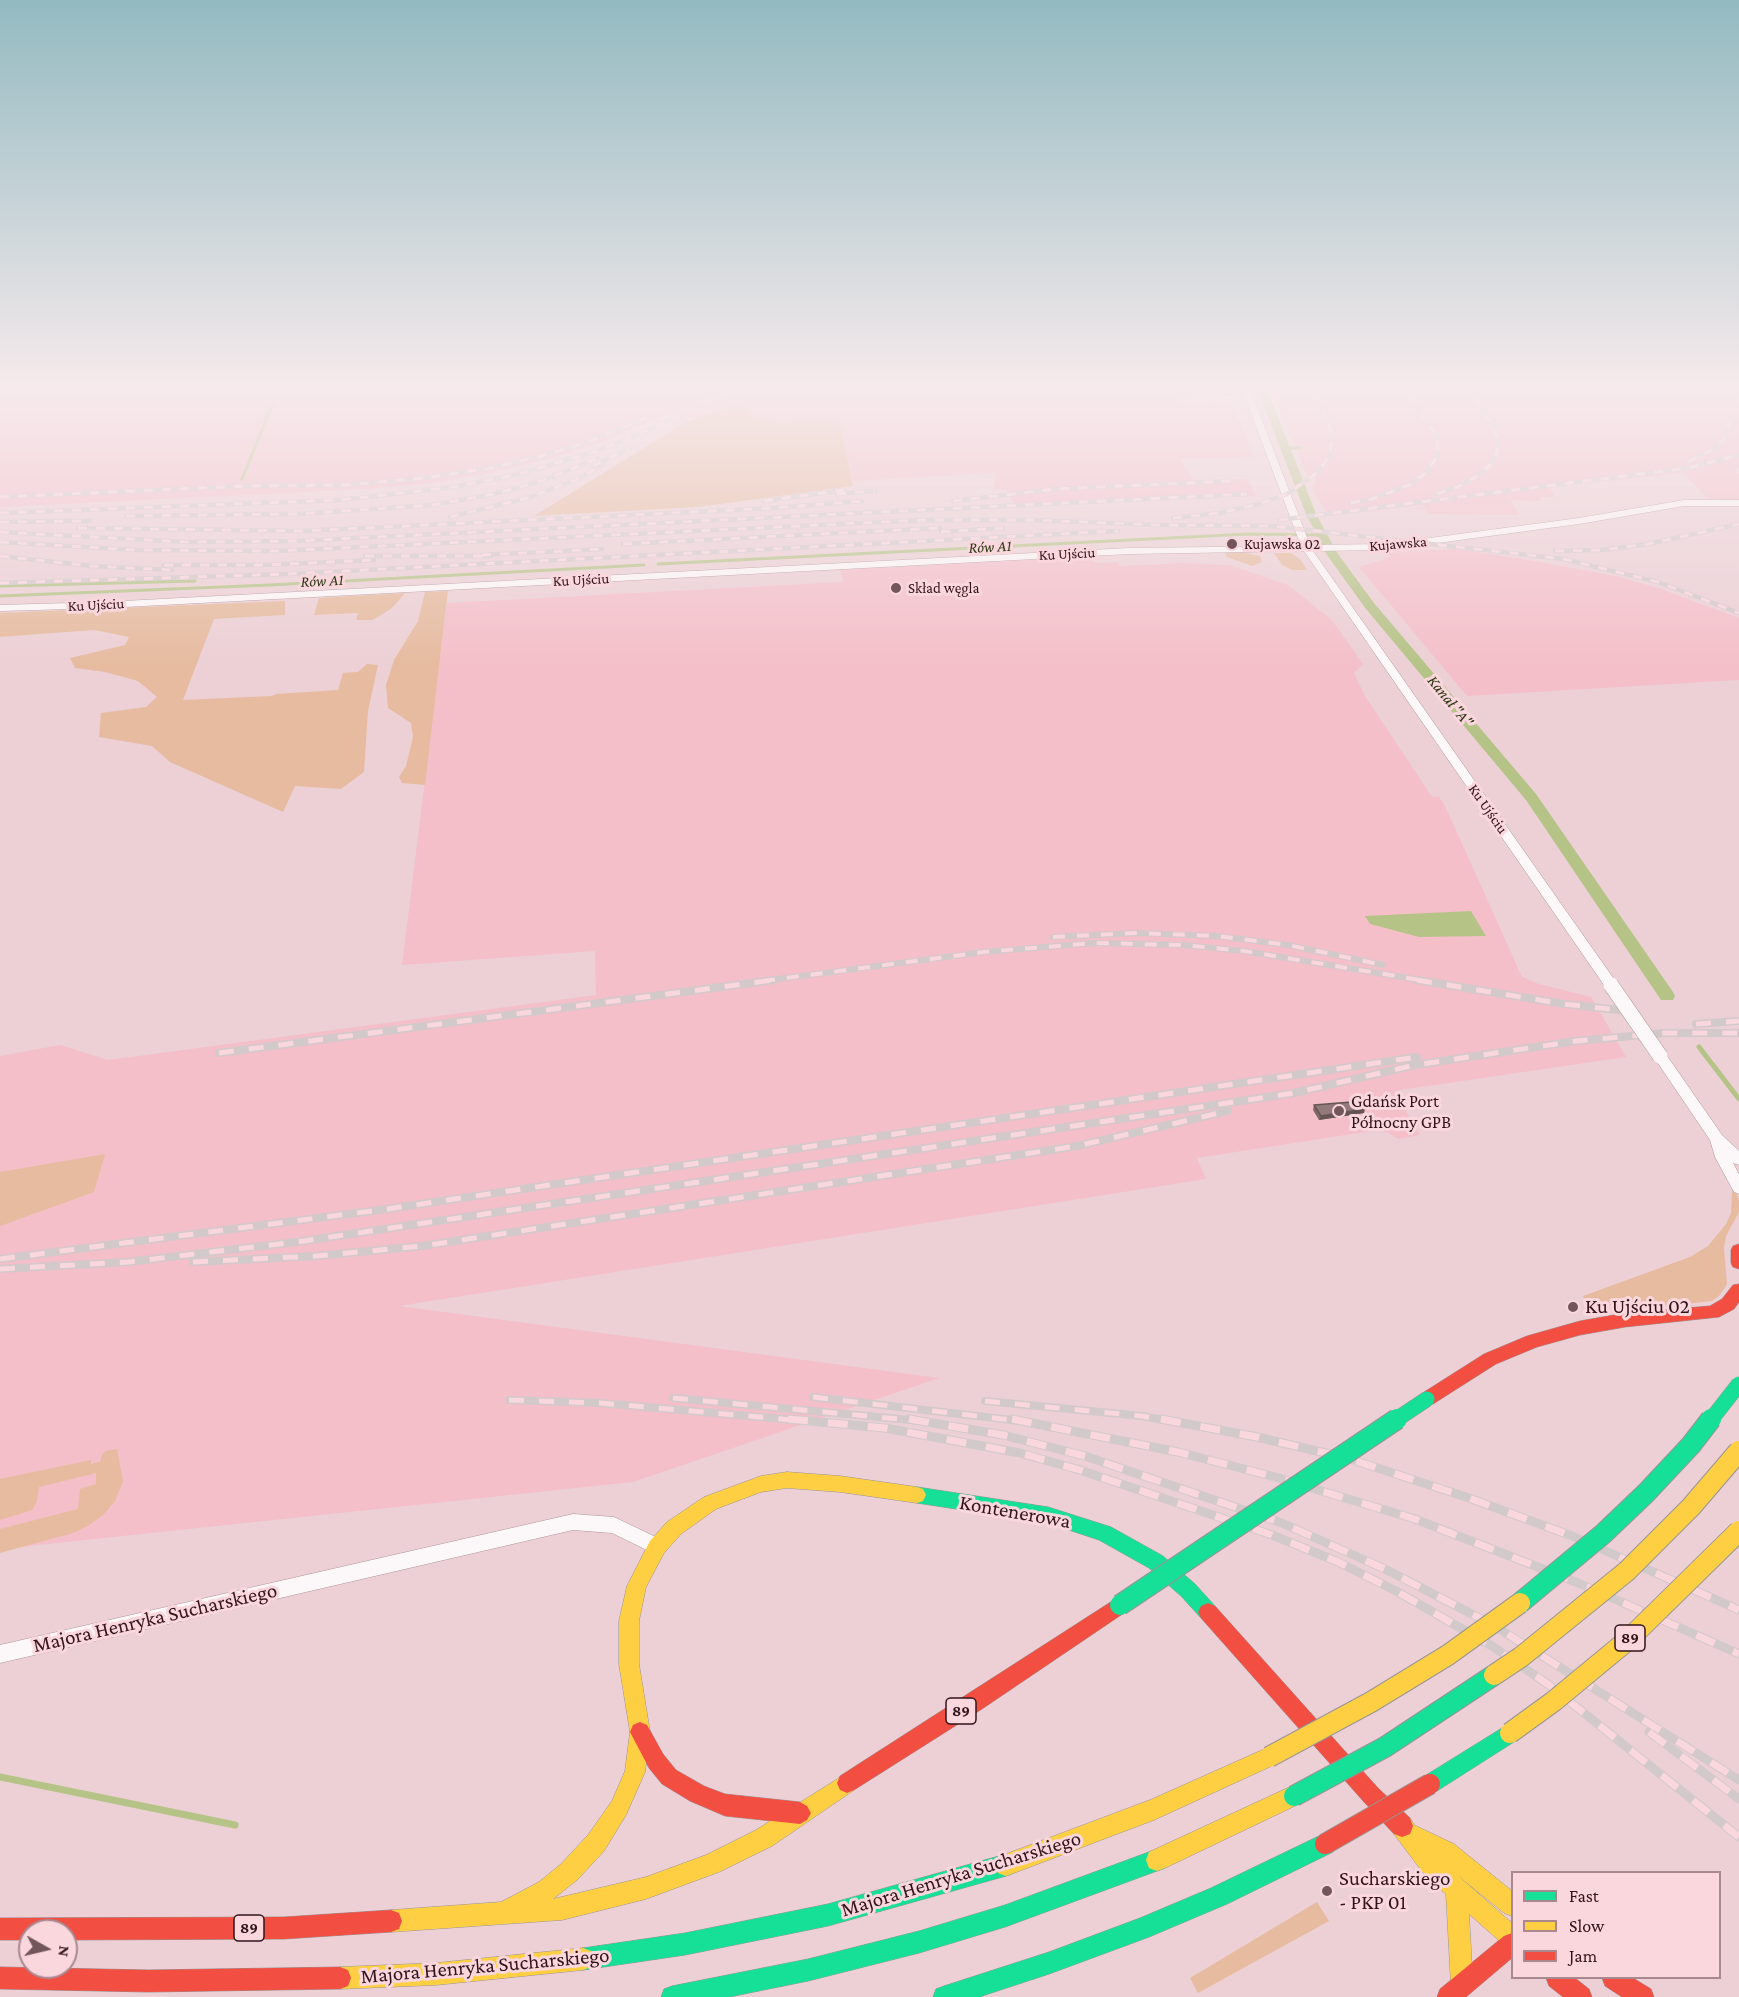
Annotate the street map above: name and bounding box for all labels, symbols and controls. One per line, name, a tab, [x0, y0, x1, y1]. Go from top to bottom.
street label: Kujawska	[1368, 533, 1428, 555]
place label: Kujawska 02	[1244, 535, 1320, 553]
water label: Rów A1	[968, 536, 1012, 558]
marker: Kujawska 02	[1225, 537, 1239, 551]
street label: Ku Ujściu	[1038, 544, 1096, 564]
water label: Rów A1	[300, 570, 344, 592]
street label: Ku Ujściu	[552, 570, 610, 590]
place label: Skład węgla	[908, 579, 979, 597]
marker: Skład węgla	[889, 581, 903, 595]
street label: Ku Ujściu	[67, 595, 125, 615]
water label: Kanał "A"	[1423, 671, 1477, 731]
street label: Ku Ujściu	[1464, 781, 1512, 837]
place label: Gdańsk Port Północny GPB	[1351, 1090, 1451, 1132]
marker: Gdańsk Port Północny GPB	[1332, 1104, 1346, 1118]
place label: Ku Ujściu 02	[1585, 1294, 1690, 1320]
marker: Ku Ujściu 02	[1566, 1300, 1580, 1314]
street label: Kontenerowa	[957, 1490, 1073, 1534]
street label: Majora Henryka Sucharskiego	[30, 1578, 280, 1658]
road number: 89	[1615, 1625, 1645, 1651]
road number: 89	[946, 1698, 976, 1724]
street label: Majora Henryka Sucharskiego	[838, 1825, 1084, 1923]
place label: Sucharskiego - PKP 01	[1339, 1866, 1450, 1916]
legend	[1511, 1871, 1721, 1979]
marker: Sucharskiego - PKP 01	[1320, 1884, 1334, 1898]
text: Fast	[1569, 1886, 1599, 1906]
road number: 89	[234, 1915, 264, 1941]
text: Slow	[1569, 1916, 1604, 1936]
north arrow	[18, 1919, 78, 1979]
street label: Majora Henryka Sucharskiego	[359, 1943, 611, 1989]
text: N	[55, 1945, 74, 1958]
text: Jam	[1569, 1946, 1597, 1966]

